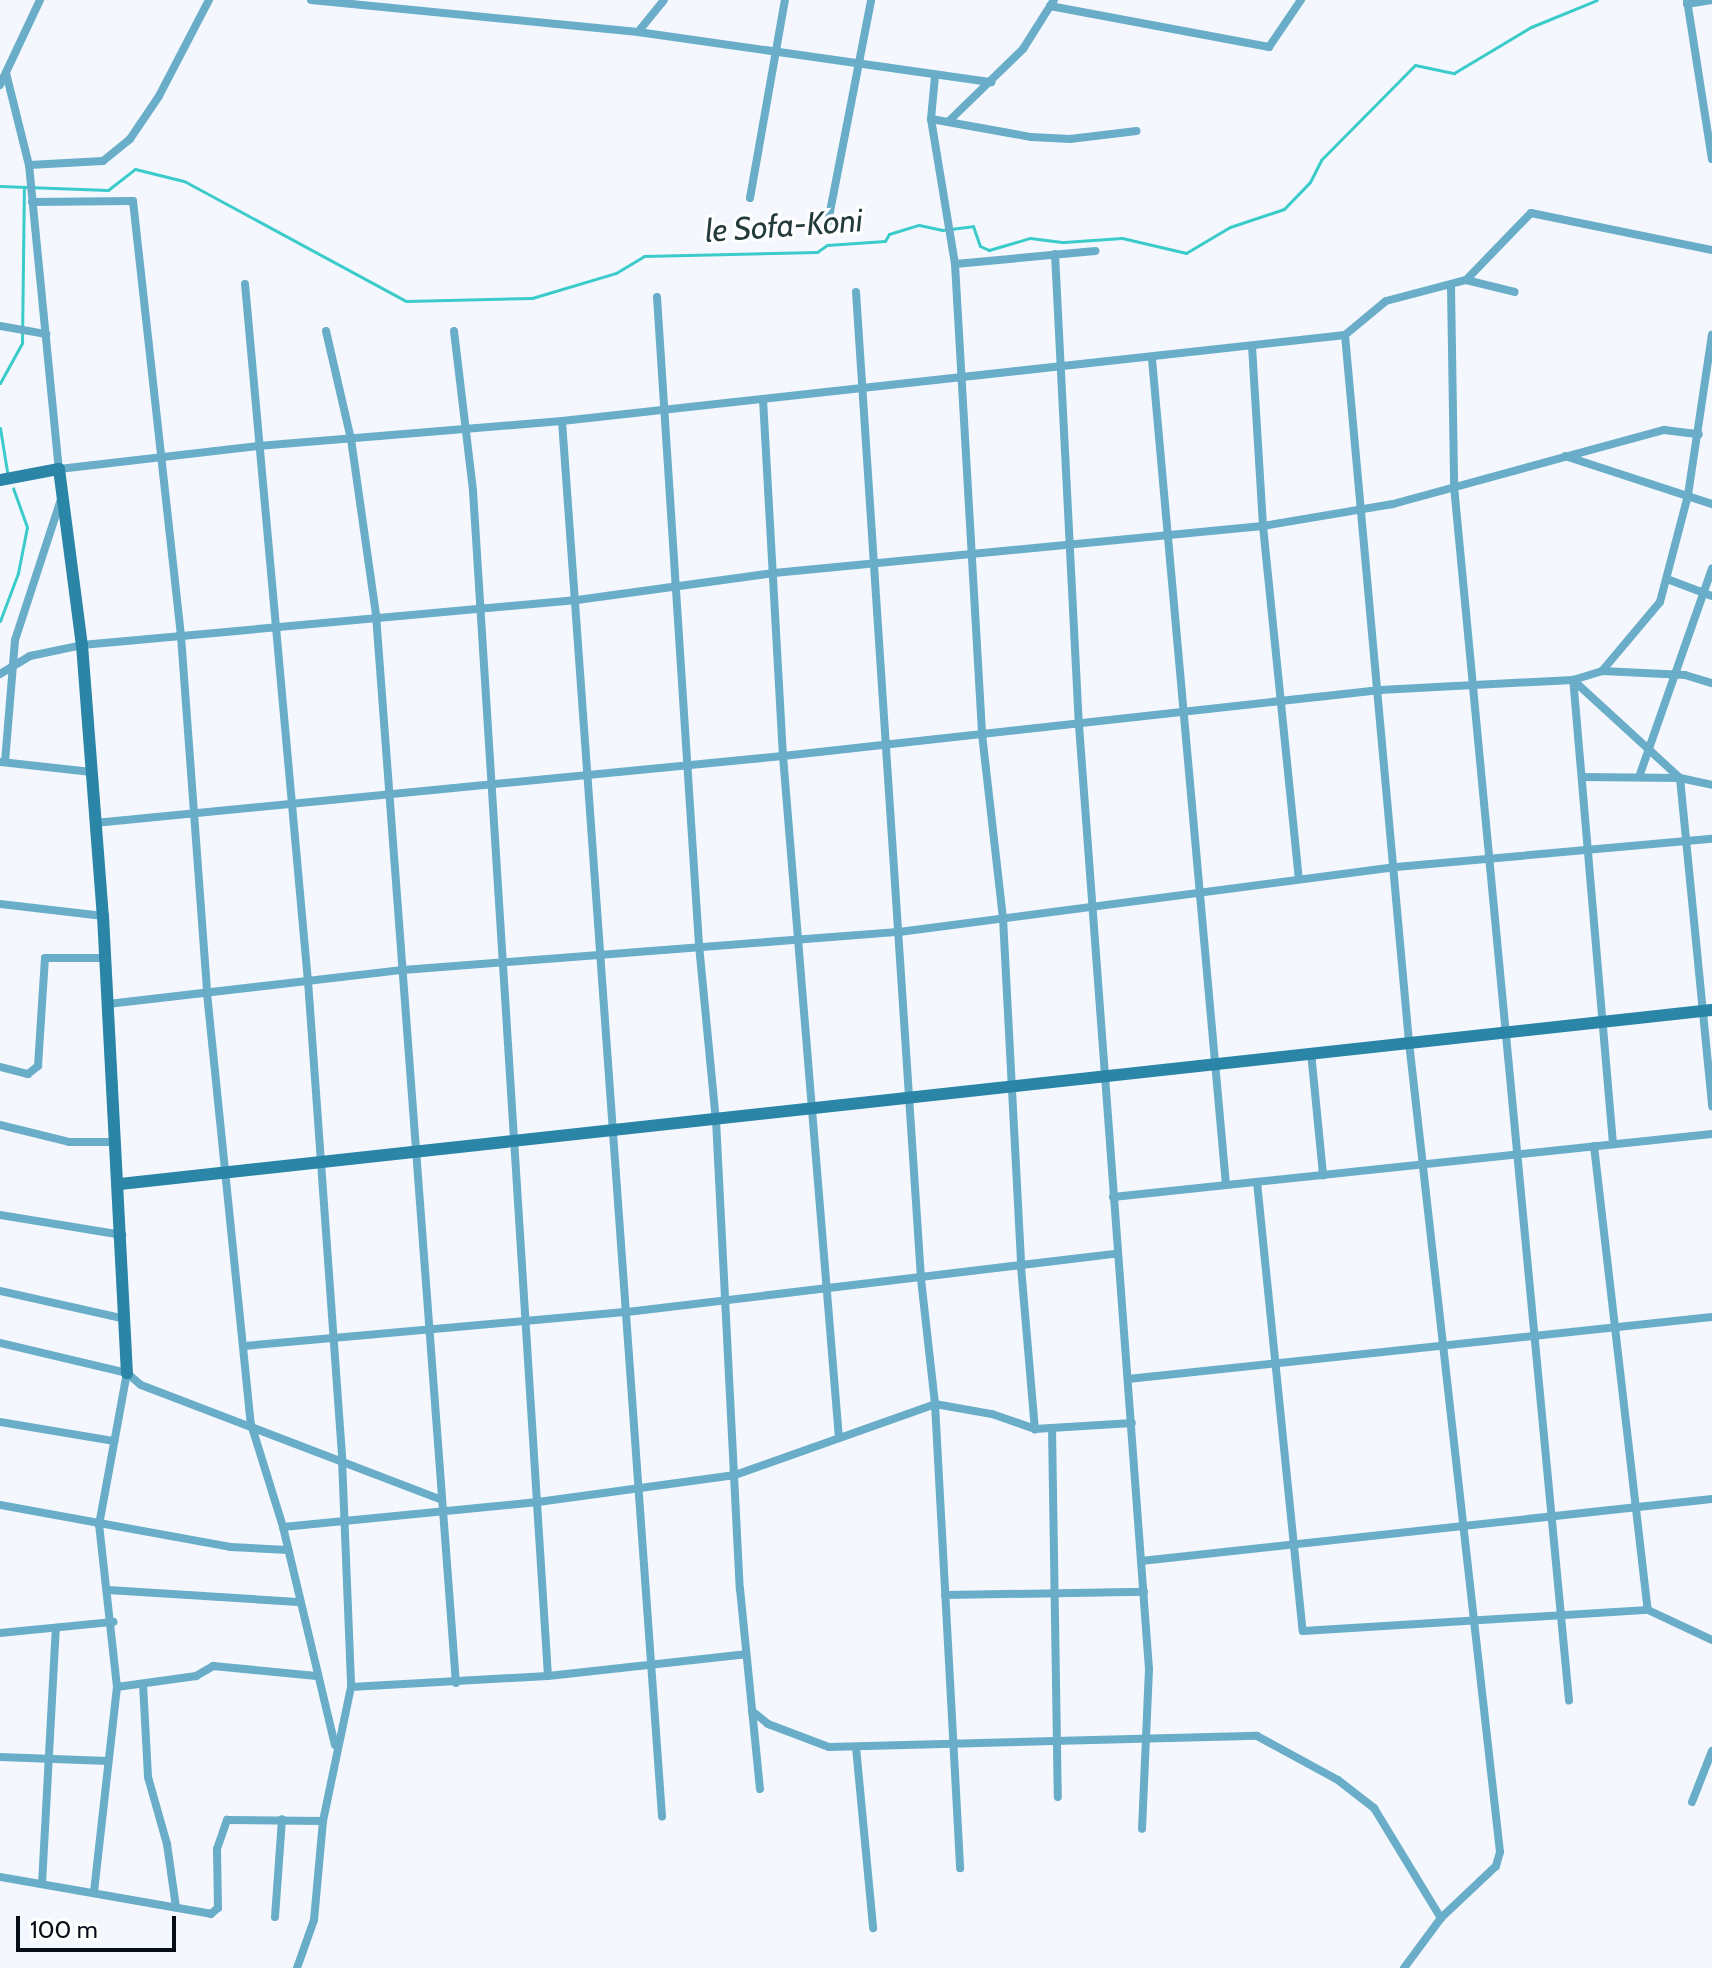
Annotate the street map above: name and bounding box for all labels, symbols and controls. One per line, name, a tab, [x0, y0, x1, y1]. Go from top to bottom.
water label: le Sofa-Koni	[704, 201, 864, 251]
scale bar	[20, 1900, 180, 1950]
text: 100 m	[30, 1915, 98, 1944]

